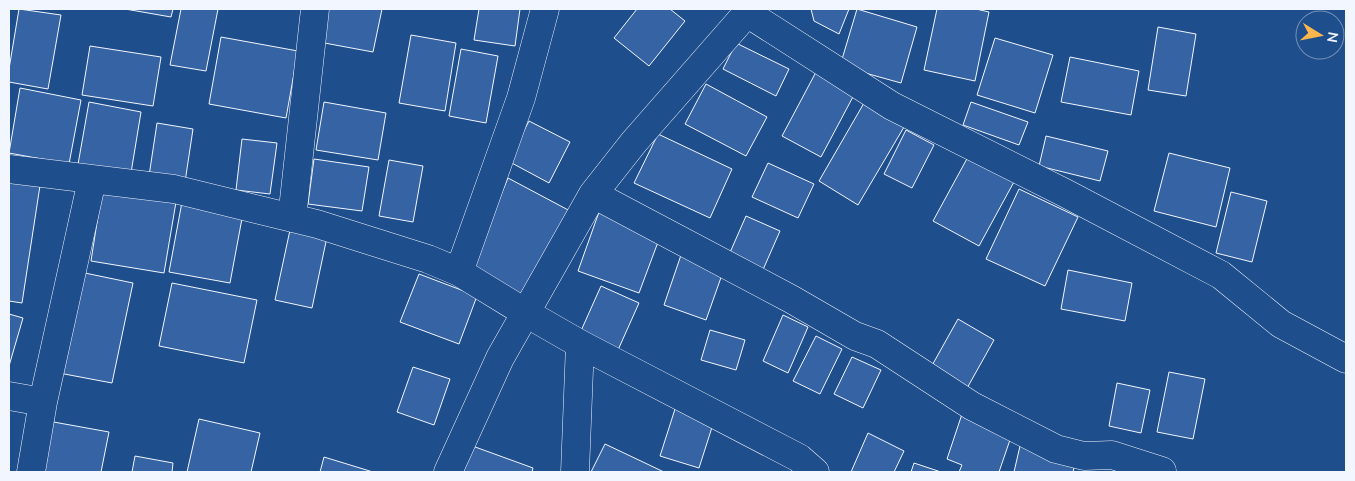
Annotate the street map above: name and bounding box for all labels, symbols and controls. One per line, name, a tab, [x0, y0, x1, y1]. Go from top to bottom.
north arrow	[1295, 10, 1345, 60]
text: N	[1322, 30, 1343, 44]

